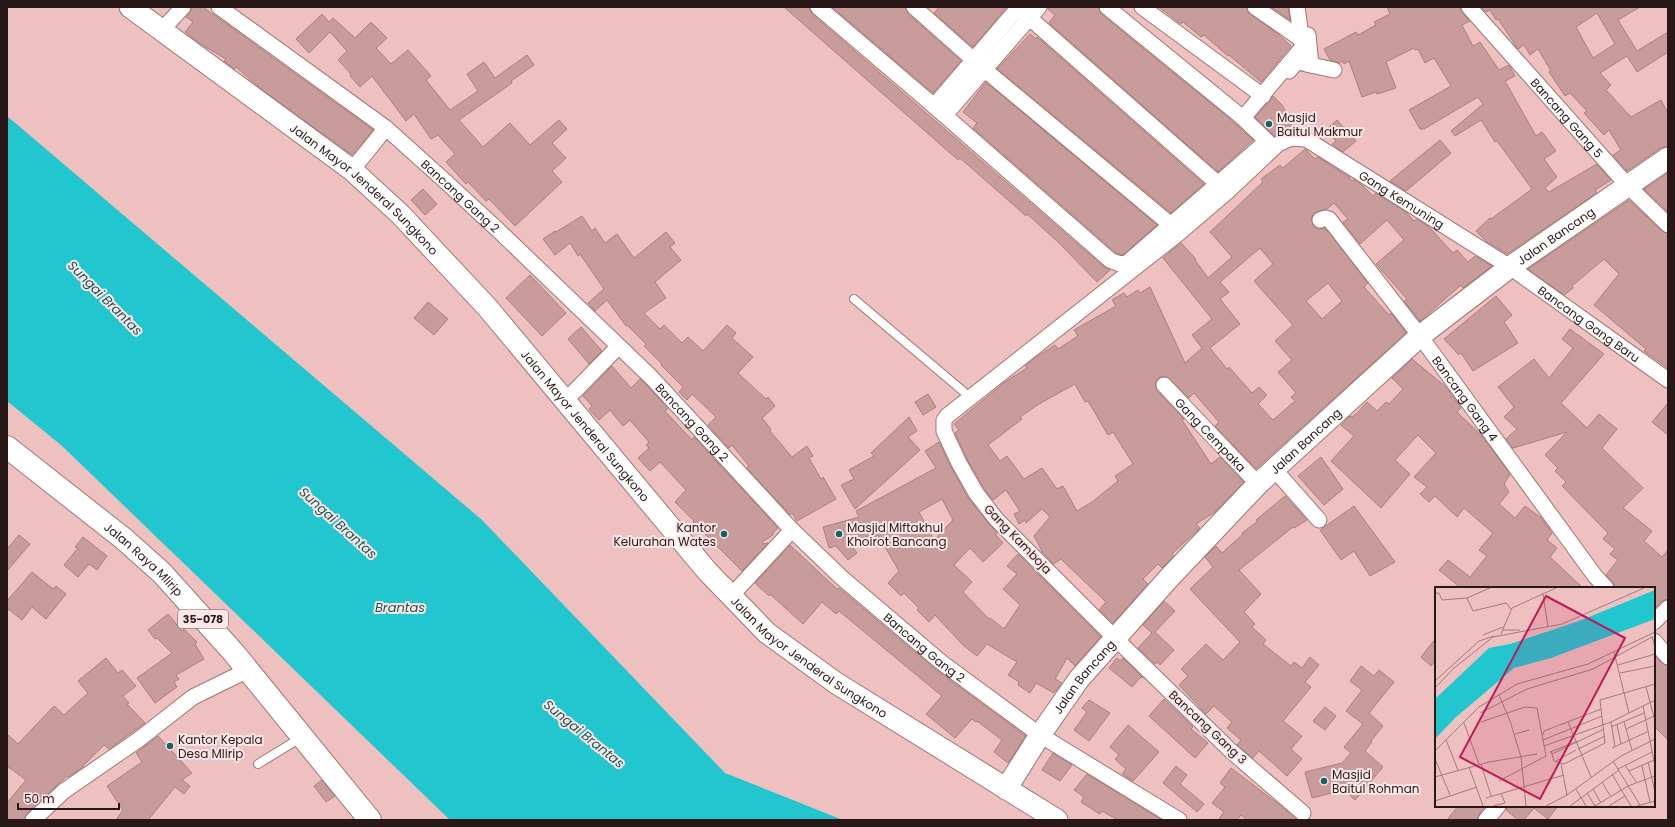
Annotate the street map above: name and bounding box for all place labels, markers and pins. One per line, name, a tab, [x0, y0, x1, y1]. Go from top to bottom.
place label: Masjid Baitul Makmur	[1277, 109, 1363, 140]
marker: Masjid Baitul Makmur	[1264, 119, 1274, 129]
place label: Kantor Kelurahan Wates	[614, 519, 717, 550]
place label: Masjid Miftakhul Khoirot Bancang	[847, 519, 947, 550]
marker: Kantor Kelurahan Wates	[719, 529, 729, 539]
marker: Masjid Miftakhul Khoirot Bancang	[834, 529, 844, 539]
place label: Kantor Kepala Desa Mlirip	[178, 731, 263, 762]
marker: Kantor Kepala Desa Mlirip	[165, 741, 175, 751]
place label: Masjid Baitul Rohman	[1332, 766, 1419, 797]
marker: Masjid Baitul Rohman	[1319, 776, 1329, 786]

